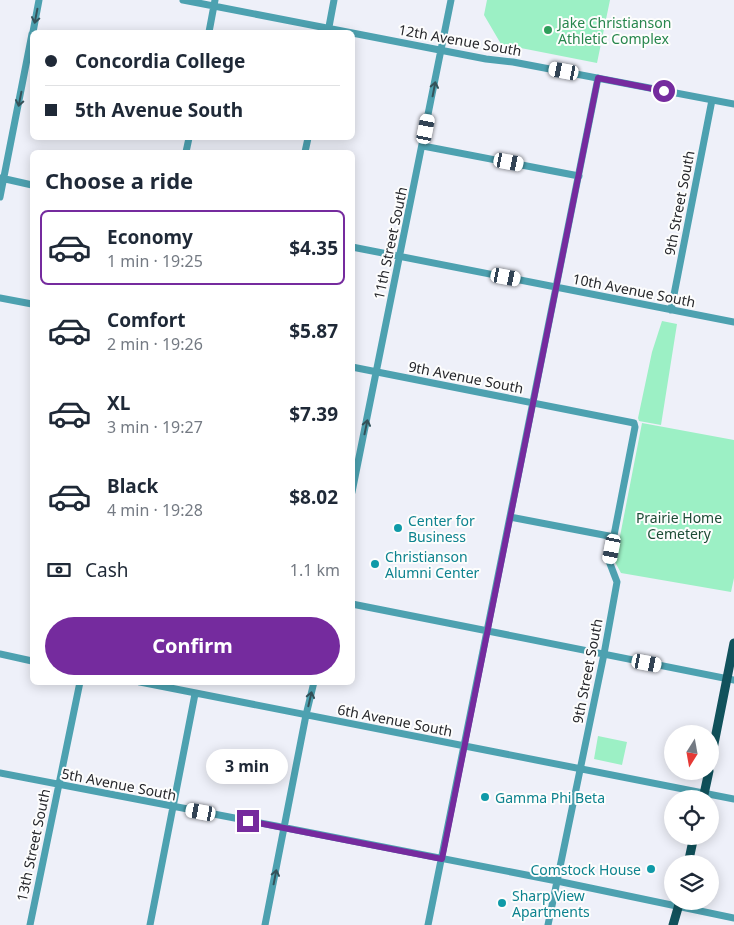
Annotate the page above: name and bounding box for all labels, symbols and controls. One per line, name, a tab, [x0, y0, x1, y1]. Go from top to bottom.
one-way arrow	[31, 8, 40, 24]
place label: Jake Christianson Athletic Complex	[556, 13, 671, 48]
street label: 12th Avenue South	[397, 20, 523, 60]
marker: Jake Christianson Athletic Complex	[542, 24, 554, 36]
text: Concordia College	[75, 48, 245, 74]
car	[547, 61, 580, 81]
route start	[653, 80, 675, 102]
one-way arrow	[429, 81, 439, 97]
one-way arrow	[14, 90, 24, 106]
text: 5th Avenue South	[75, 97, 243, 123]
car	[415, 113, 436, 145]
street label: 9th Street South	[660, 149, 698, 257]
car	[492, 152, 525, 172]
text: Choose a ride	[45, 165, 193, 195]
street label: 11th Street South	[369, 185, 411, 301]
text: Economy	[107, 224, 193, 250]
icon: car	[47, 225, 92, 270]
text: $4.35	[289, 235, 338, 261]
text: 1 min · 19:25	[107, 250, 203, 272]
car	[489, 267, 522, 287]
street label: 10th Avenue South	[571, 269, 697, 311]
text: Comfort	[107, 307, 186, 333]
icon: car	[47, 308, 92, 353]
text: $5.87	[289, 318, 338, 344]
text: 2 min · 19:26	[107, 333, 203, 355]
street label: 9th Avenue South	[407, 357, 525, 397]
text: XL	[107, 390, 130, 416]
icon: car	[47, 391, 92, 436]
text: $7.39	[289, 401, 338, 427]
text: 3 min · 19:27	[107, 416, 203, 438]
one-way arrow	[361, 419, 371, 435]
text: Black	[107, 473, 158, 499]
icon: car	[47, 474, 92, 519]
text: $8.02	[289, 484, 338, 510]
text: 4 min · 19:28	[107, 499, 203, 521]
park label: Prairie Home Cemetery	[636, 508, 722, 543]
place label: Center for Business	[408, 511, 475, 546]
marker: Center for Business	[392, 522, 404, 534]
car	[601, 533, 622, 565]
place label: Christianson Alumni Center	[385, 547, 480, 582]
icon: cash	[45, 556, 73, 584]
text: Cash	[85, 557, 129, 583]
marker: Christianson Alumni Center	[369, 558, 381, 570]
text: 1.1 km	[290, 559, 340, 581]
button: Confirm	[45, 617, 340, 675]
street label: 9th Street South	[568, 617, 606, 725]
car	[630, 653, 663, 673]
one-way arrow	[306, 691, 315, 707]
street label: 6th Avenue South	[336, 700, 454, 740]
north arrow	[664, 725, 719, 780]
map controls	[664, 725, 719, 910]
callout: 3 min	[207, 748, 289, 784]
text: 3 min	[225, 755, 269, 777]
street label: 5th Avenue South	[60, 764, 178, 804]
street label: 13th Street South	[12, 787, 54, 903]
place label: Gamma Phi Beta	[495, 788, 605, 807]
button: locate	[664, 790, 719, 845]
marker: Gamma Phi Beta	[479, 791, 491, 803]
car	[184, 802, 217, 822]
route end	[237, 810, 259, 832]
button: layers	[664, 855, 719, 910]
place label: Comstock House	[530, 860, 641, 879]
marker: Comstock House	[645, 863, 657, 875]
one-way arrow	[271, 870, 280, 886]
place label: Sharp View Apartments	[512, 886, 590, 921]
marker: Sharp View Apartments	[496, 897, 508, 909]

